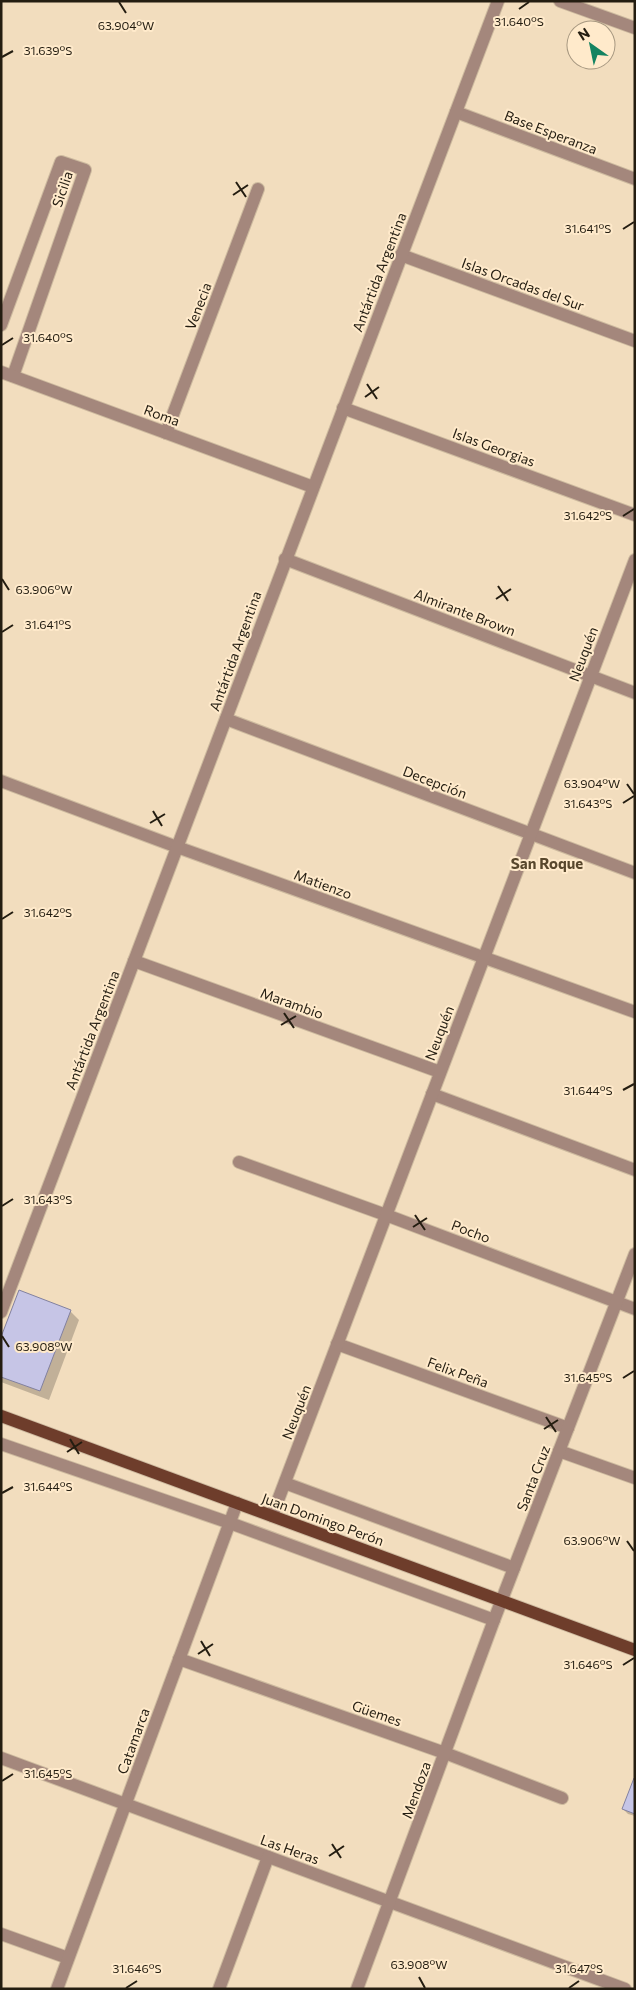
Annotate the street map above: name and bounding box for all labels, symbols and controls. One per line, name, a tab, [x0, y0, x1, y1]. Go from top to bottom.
text: 31.640°S	[494, 14, 544, 28]
text: 63.904°W	[98, 18, 154, 32]
north arrow	[566, 20, 616, 70]
text: N	[575, 24, 593, 44]
text: 31.639°S	[24, 43, 72, 57]
street label: Base Esperanza	[502, 106, 600, 158]
street label: Sicilia	[48, 169, 76, 209]
street label: Antártida Argentina	[348, 210, 410, 334]
text: 31.641°S	[565, 221, 611, 235]
street label: Islas Orcadas del Sur	[459, 254, 587, 314]
street label: Venecia	[181, 280, 215, 332]
text: 31.640°S	[23, 330, 73, 344]
street label: Roma	[142, 401, 182, 429]
street label: Islas Georgias	[450, 424, 538, 470]
text: 31.642°S	[564, 508, 612, 522]
text: 63.906°W	[16, 582, 72, 596]
street label: Almirante Brown	[412, 585, 518, 639]
street label: Antártida Argentina	[205, 589, 265, 713]
text: 31.641°S	[25, 617, 71, 631]
street label: Neuquén	[565, 624, 601, 684]
street label: Decepción	[401, 762, 469, 802]
text: 63.904°W	[564, 776, 620, 790]
text: 31.643°S	[564, 796, 612, 810]
district label: San Roque	[511, 854, 583, 872]
street label: Matienzo	[292, 866, 354, 902]
text: 31.642°S	[24, 905, 72, 919]
street label: Antártida Argentina	[61, 968, 123, 1092]
street label: Marambio	[258, 984, 326, 1022]
street label: Neuquén	[421, 1003, 457, 1063]
text: 31.644°S	[564, 1083, 612, 1097]
text: 31.643°S	[24, 1192, 72, 1206]
street label: Pocho	[449, 1216, 493, 1246]
text: 63.908°W	[16, 1339, 72, 1353]
street label: Felix Peña	[425, 1353, 491, 1391]
text: 31.645°S	[564, 1370, 612, 1384]
street label: Neuquén	[278, 1382, 314, 1442]
street label: Santa Cruz	[513, 1443, 553, 1513]
text: 31.644°S	[24, 1479, 72, 1493]
street label: Juan Domingo Perón	[260, 1489, 386, 1549]
text: 63.906°W	[564, 1533, 620, 1547]
text: 31.646°S	[563, 1657, 613, 1671]
street label: Güemes	[350, 1697, 404, 1729]
street label: Catamarca	[113, 1706, 153, 1776]
street label: Mendoza	[398, 1759, 434, 1821]
text: 31.645°S	[24, 1766, 72, 1780]
street label: Las Heras	[258, 1831, 322, 1867]
text: 63.908°W	[391, 1957, 447, 1971]
text: 31.646°S	[112, 1961, 162, 1975]
text: 31.647°S	[555, 1961, 603, 1975]

